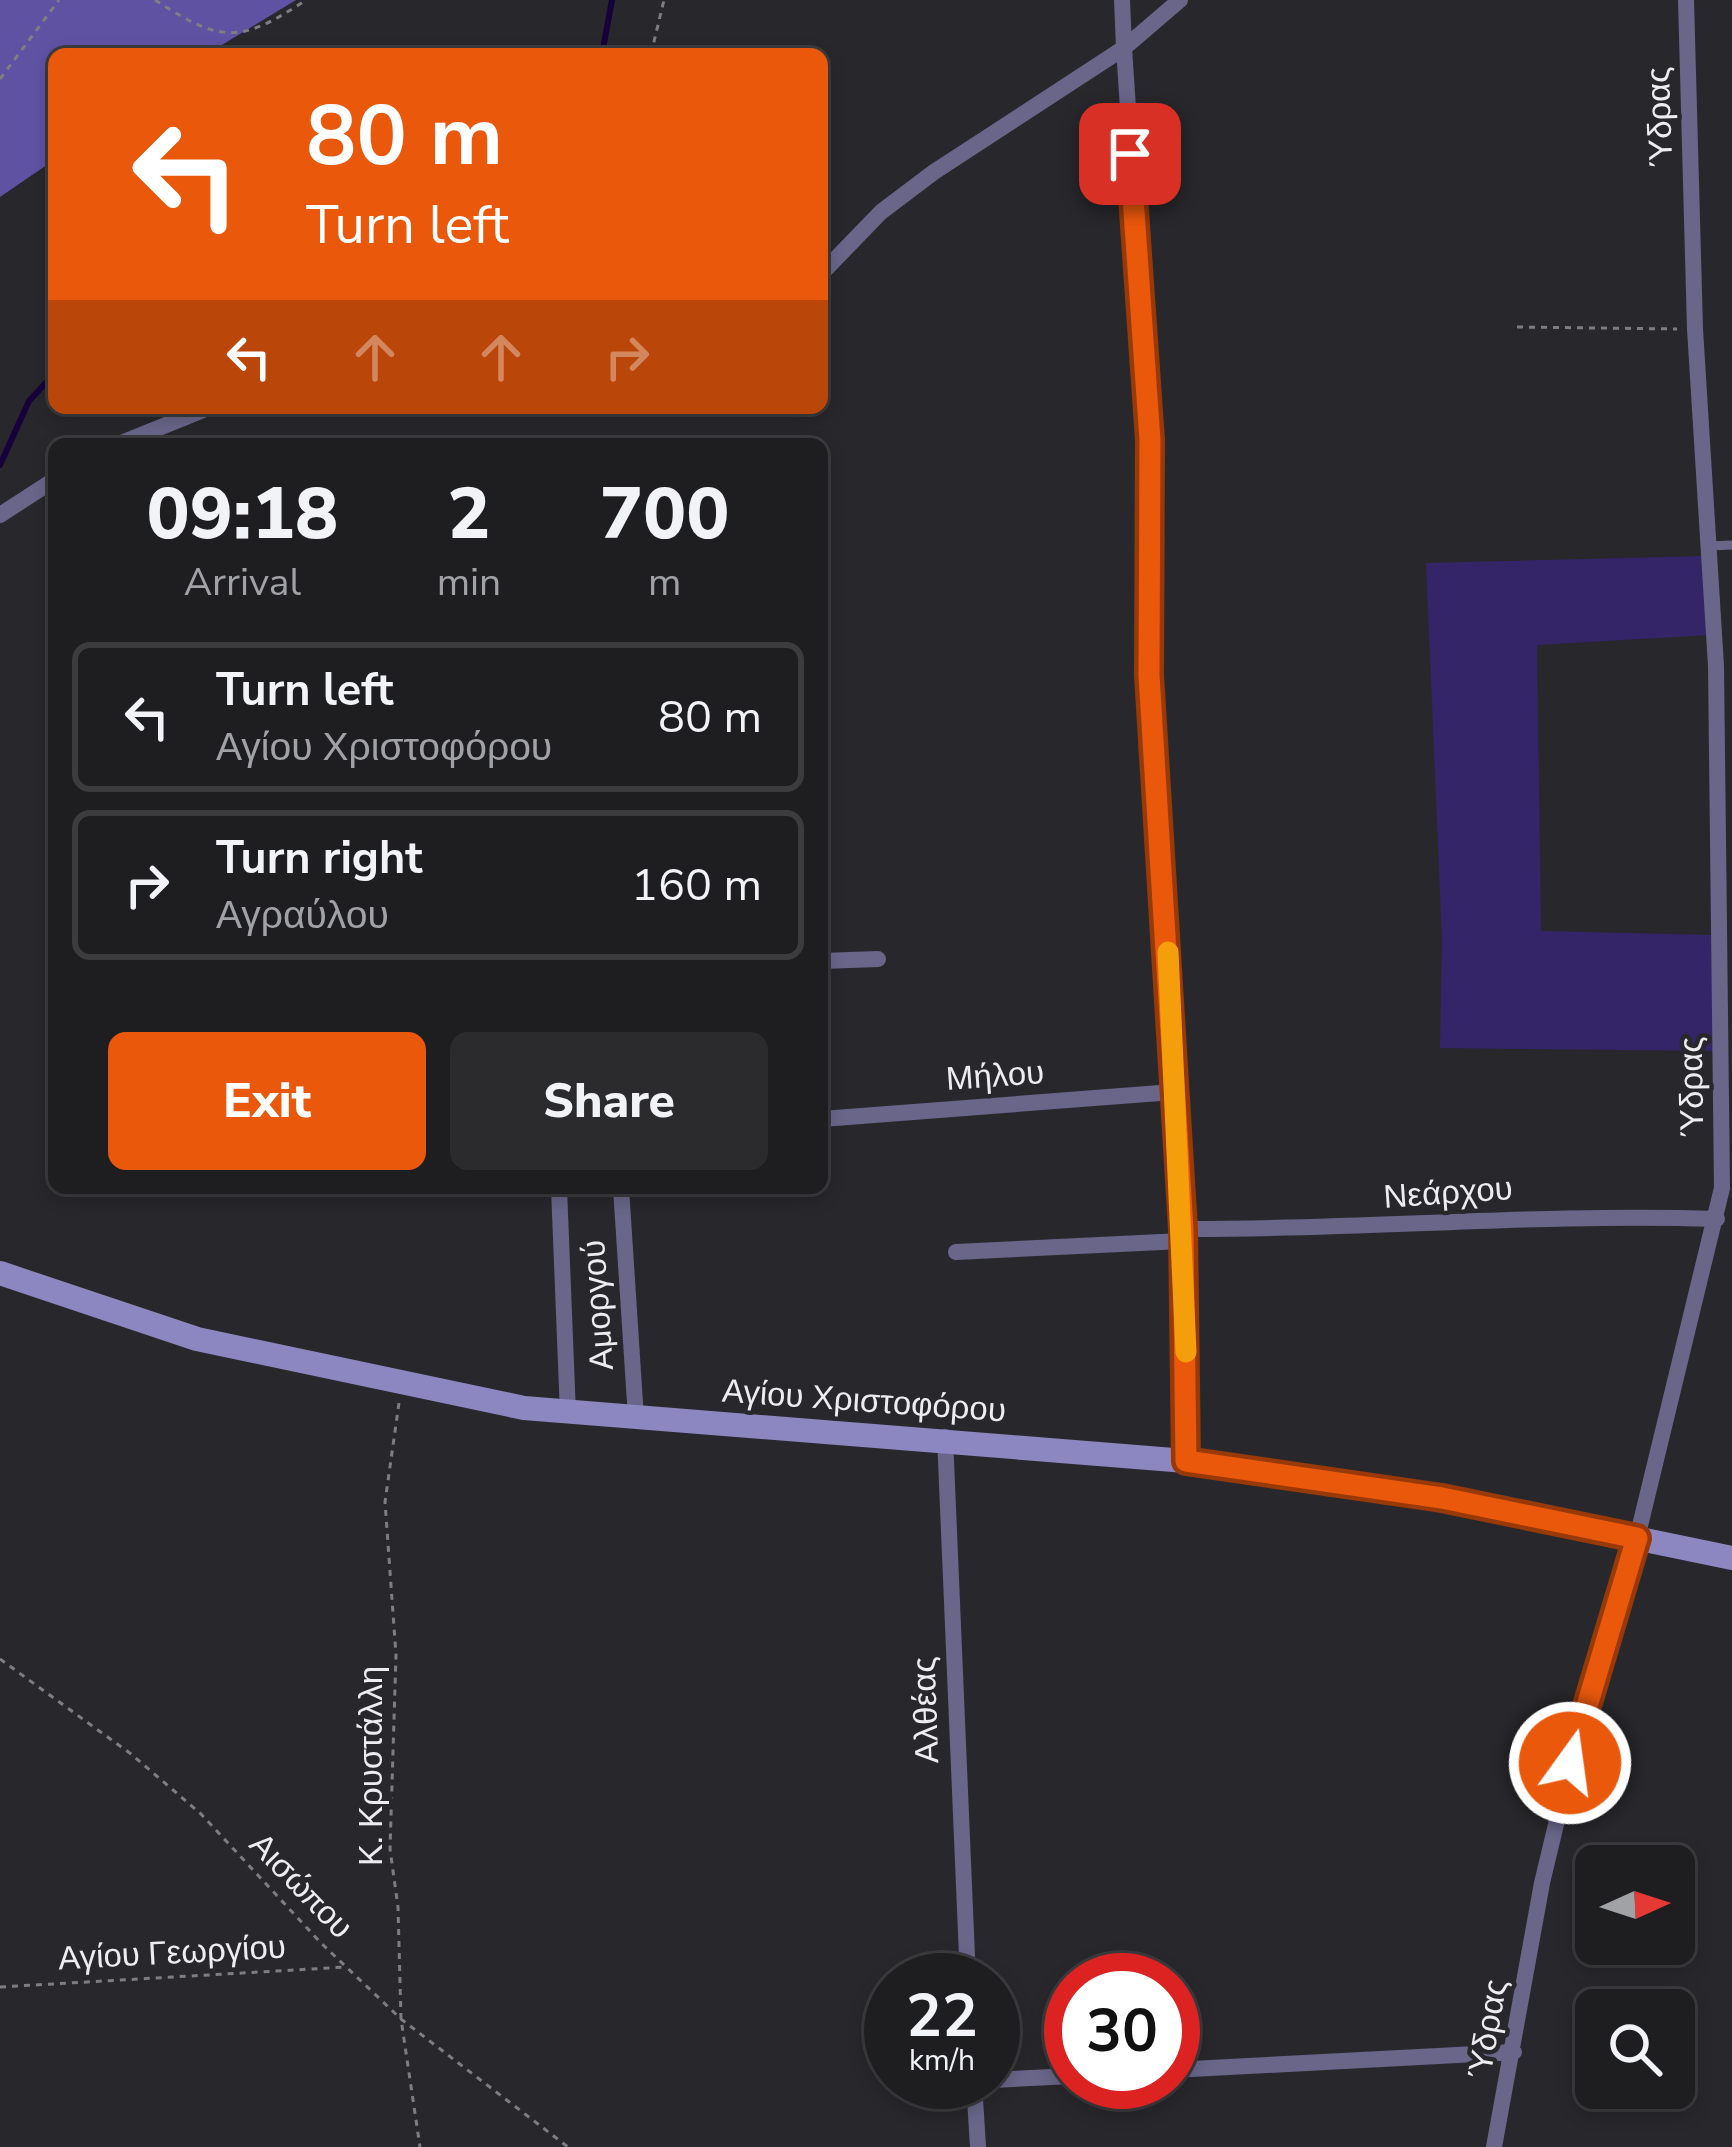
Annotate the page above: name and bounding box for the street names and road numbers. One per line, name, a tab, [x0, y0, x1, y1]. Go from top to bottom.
street label: Ύδρας	[1636, 66, 1684, 168]
street label: Ύδρας	[1669, 1036, 1715, 1138]
street label: Μήλου	[944, 1050, 1046, 1102]
street label: Νεάρχου	[1382, 1166, 1514, 1220]
street label: Αμοργού	[571, 1238, 625, 1372]
street label: Αγίου Χριστοφόρου	[721, 1369, 1007, 1433]
street label: Αλθέας	[902, 1656, 950, 1764]
street label: Κ. Κρυστάλλη	[349, 1666, 394, 1866]
street label: Αισώπου	[239, 1823, 363, 1949]
street label: Αγίου Γεωργίου	[57, 1925, 287, 1981]
street label: Ύδρας	[1457, 1976, 1519, 2082]

